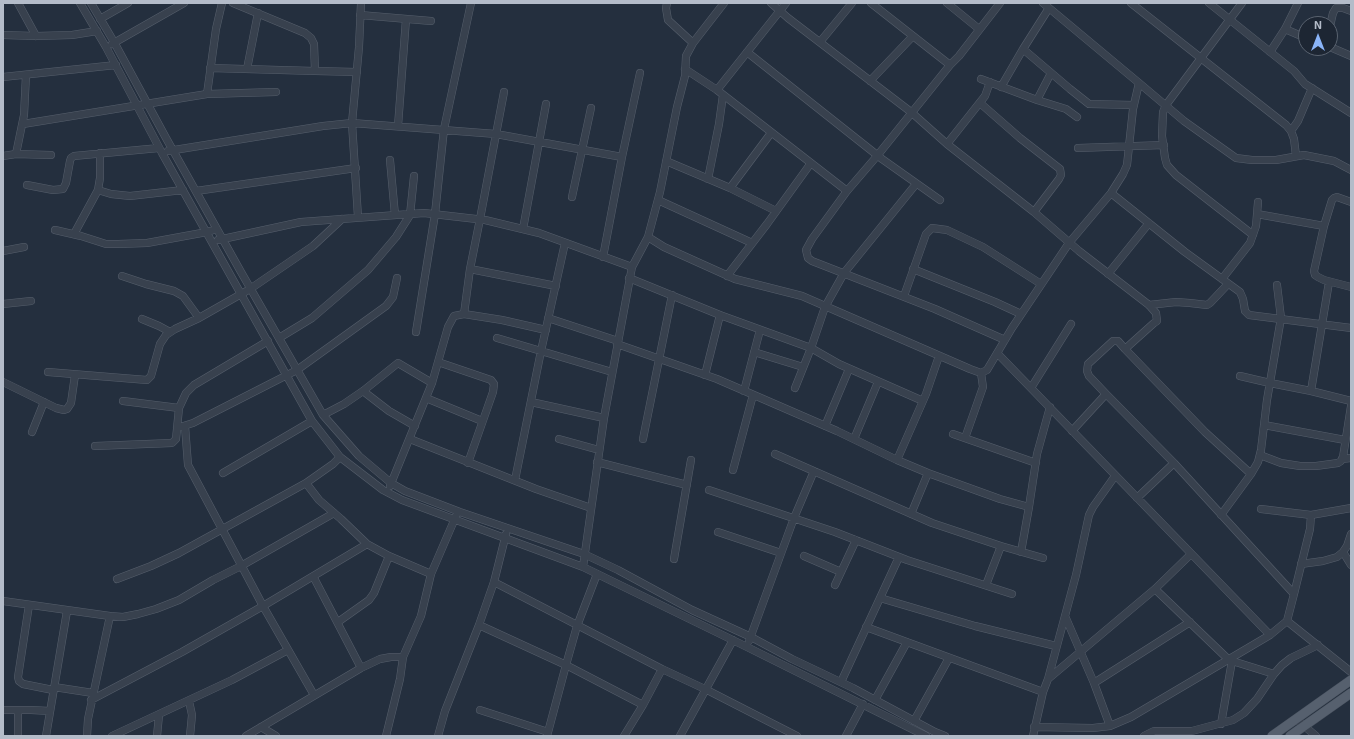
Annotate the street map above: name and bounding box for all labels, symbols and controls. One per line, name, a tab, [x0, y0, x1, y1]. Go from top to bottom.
north arrow	[1298, 16, 1338, 56]
text: N	[1314, 18, 1322, 31]

